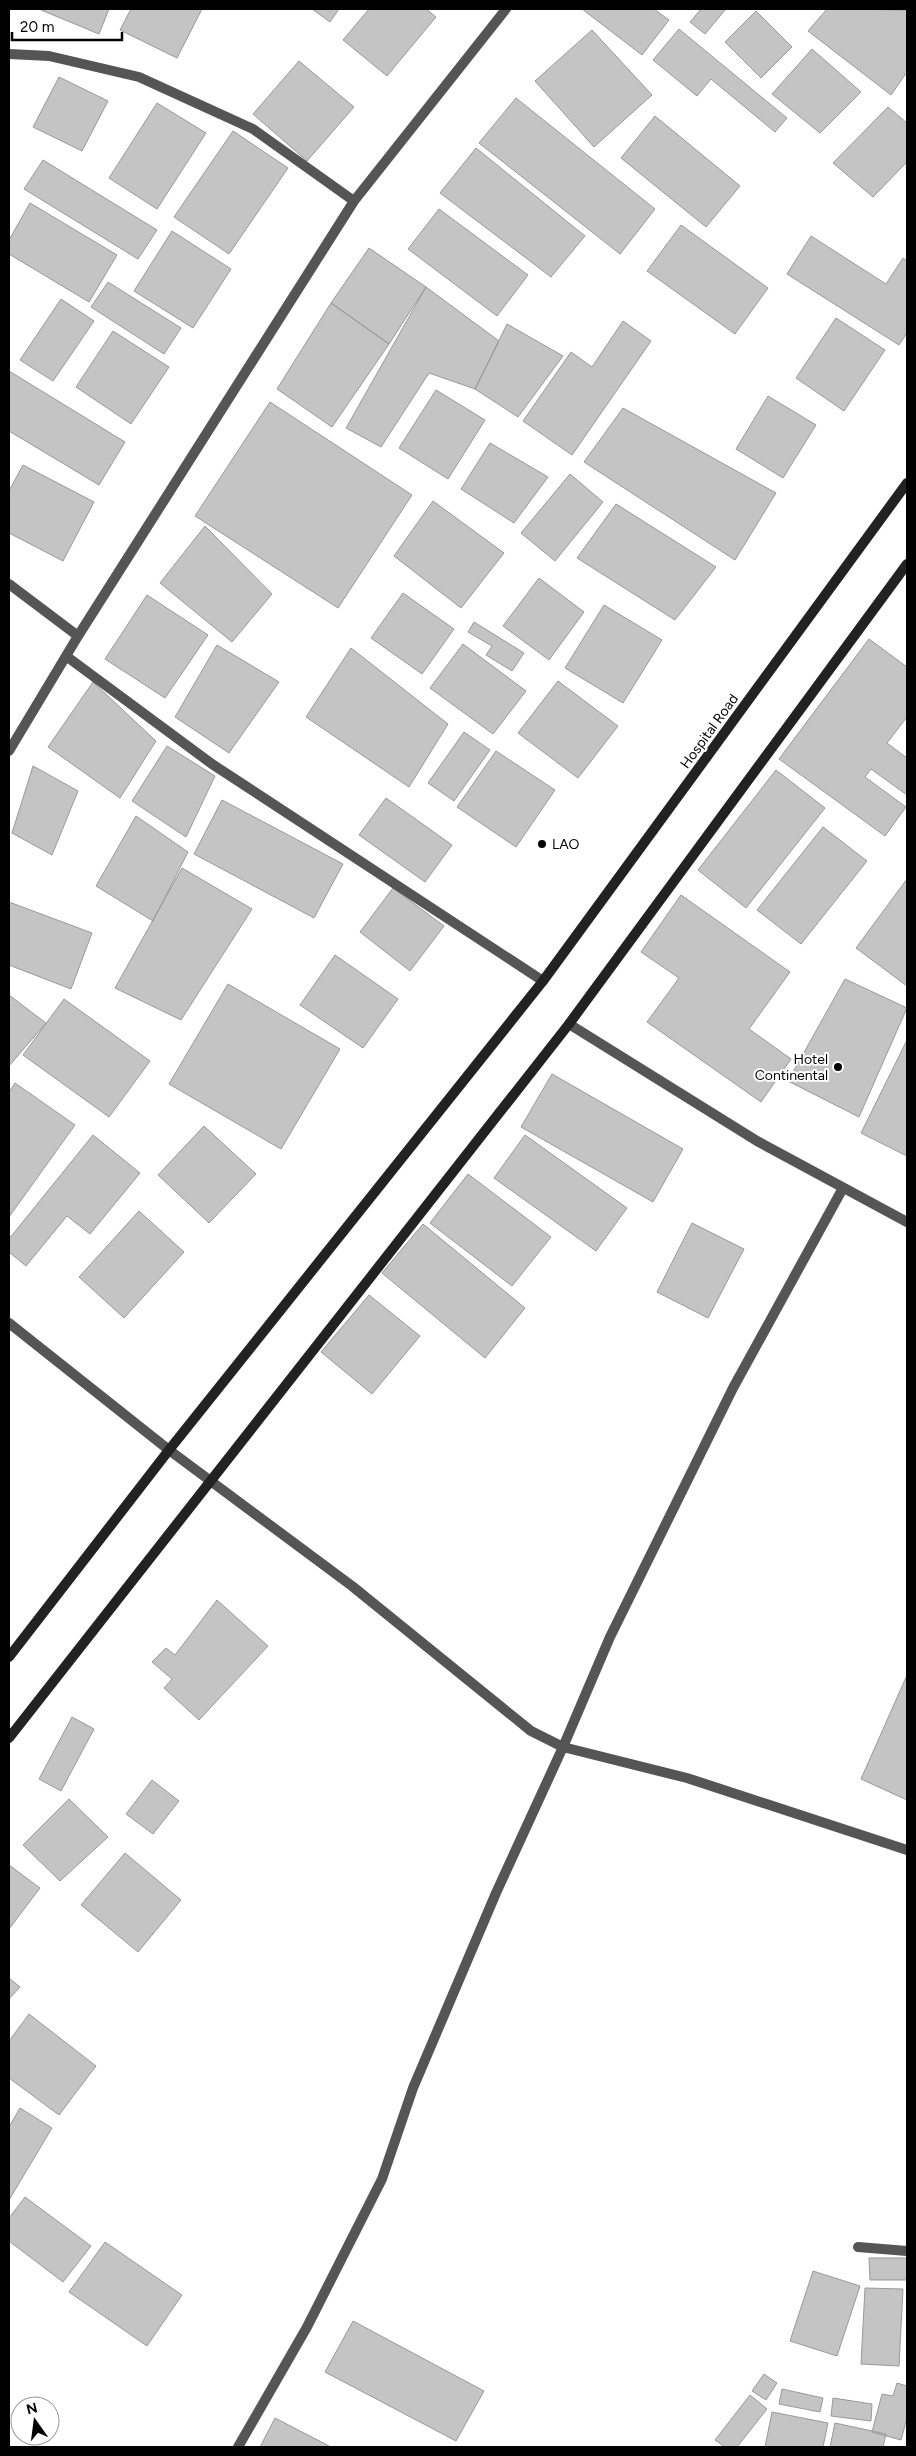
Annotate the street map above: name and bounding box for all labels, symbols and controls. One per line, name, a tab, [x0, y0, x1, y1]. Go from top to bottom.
scale bar	[12, 10, 122, 42]
text: 20 m	[20, 18, 54, 36]
street label: Hospital Road	[677, 691, 742, 772]
place label: LAO	[552, 836, 579, 853]
marker: LAO	[536, 838, 548, 850]
place label: Hotel Continental	[755, 1051, 828, 1084]
marker: Hotel Continental	[832, 1061, 844, 1073]
north arrow	[10, 2396, 60, 2446]
text: N	[25, 2399, 39, 2418]

